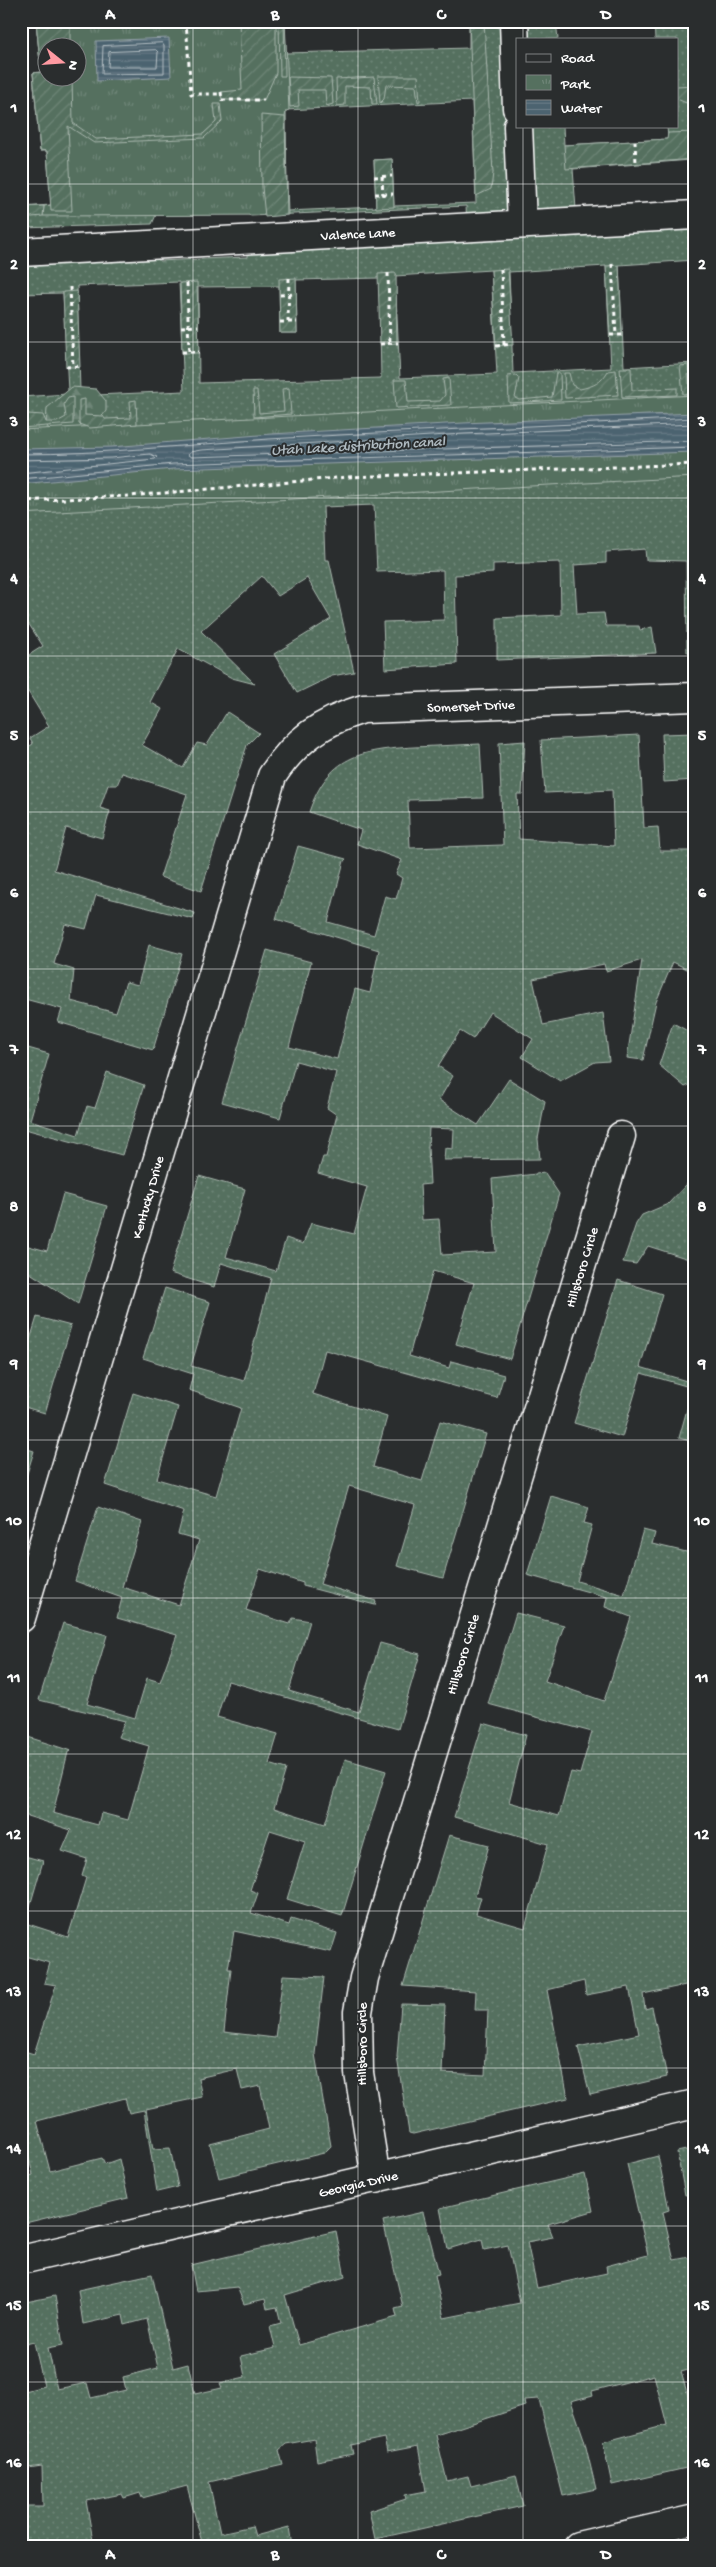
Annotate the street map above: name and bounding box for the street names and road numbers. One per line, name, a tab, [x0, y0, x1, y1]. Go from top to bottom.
street label: Valence Lane	[319, 225, 397, 246]
street label: Somerset Drive	[427, 697, 516, 718]
street label: Kentucky Drive	[129, 1153, 170, 1241]
street label: Hillsboro Circle	[563, 1225, 604, 1310]
street label: Hillsboro Circle	[444, 1612, 485, 1697]
street label: Hillsboro Circle	[355, 2002, 372, 2086]
street label: Georgia Drive	[317, 2168, 401, 2203]

